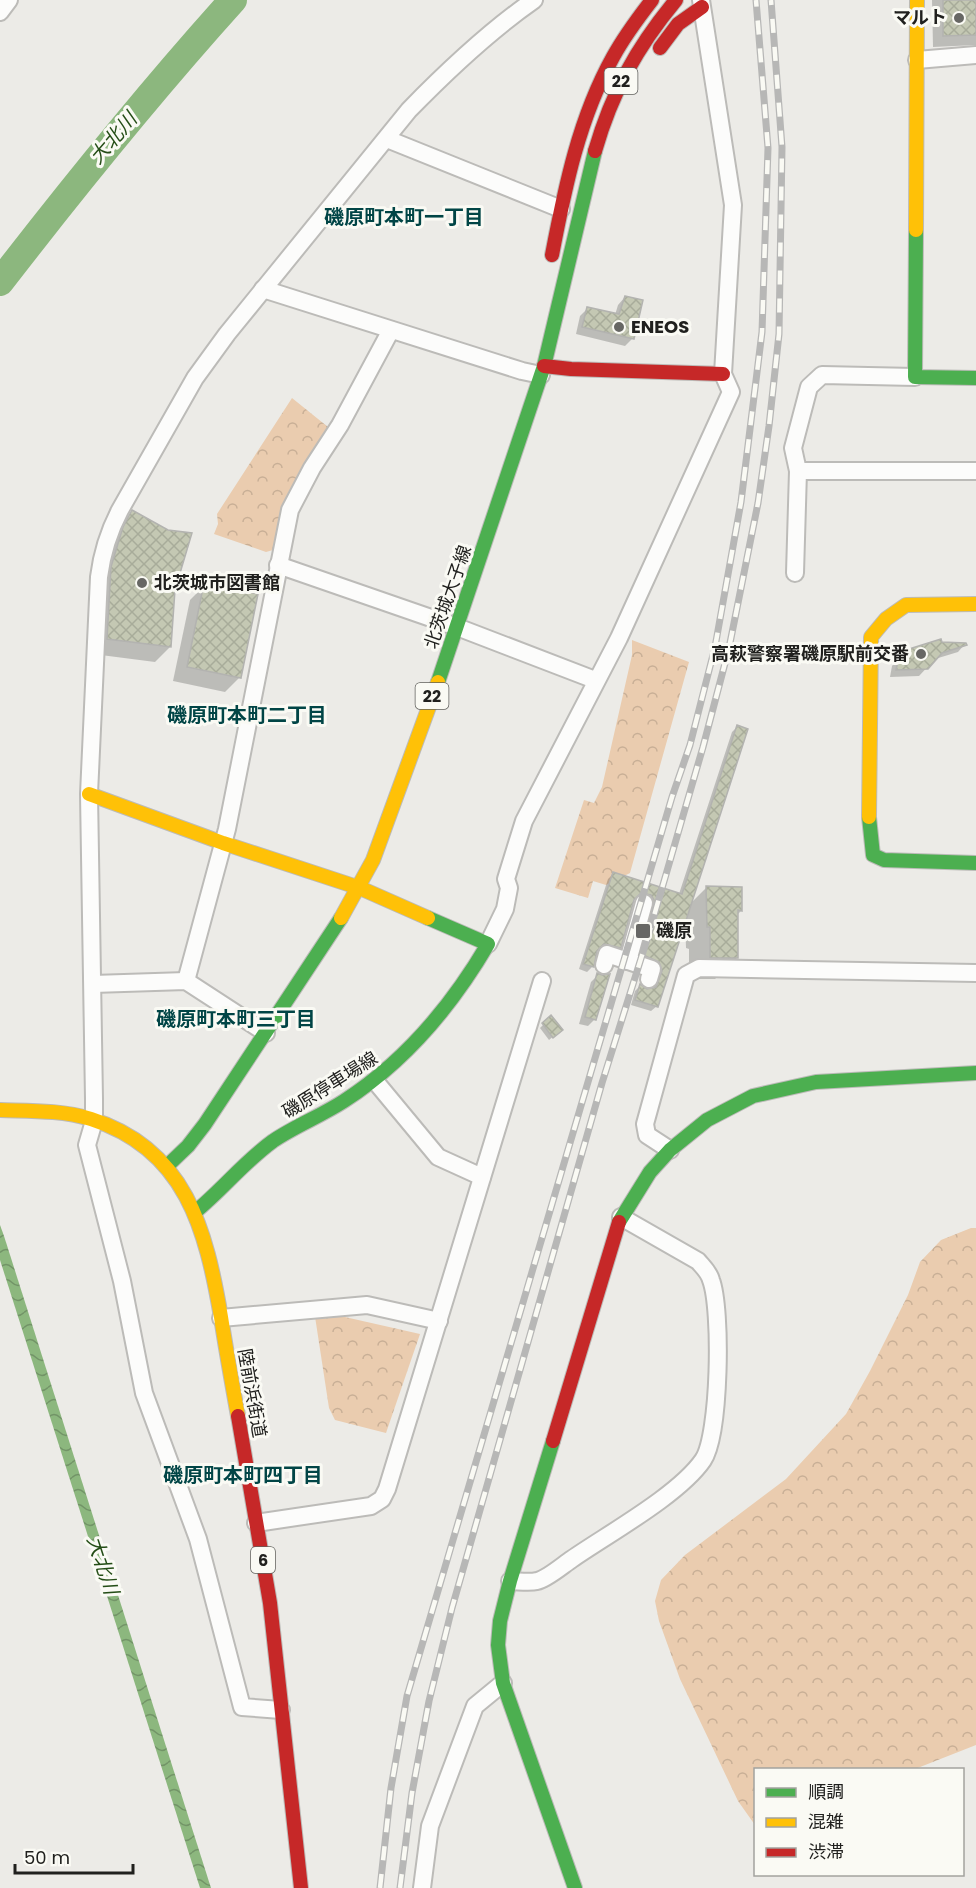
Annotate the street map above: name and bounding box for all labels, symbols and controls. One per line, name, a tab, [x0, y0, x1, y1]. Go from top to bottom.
place label: マルト	[893, 5, 947, 30]
marker: マルト	[952, 11, 966, 25]
road number: 22	[604, 68, 638, 94]
water label: 大北川	[83, 105, 145, 170]
district label: 磯原町本町一丁目	[324, 203, 484, 231]
place label: ENEOS	[631, 314, 689, 339]
marker: ENEOS	[612, 320, 626, 334]
street label: 北茨城大子線	[418, 542, 477, 652]
place label: 北茨城市図書館	[154, 570, 280, 595]
marker: 北茨城市図書館	[135, 576, 149, 590]
place label: 高萩警察署磯原駅前交番	[711, 641, 909, 666]
marker: 高萩警察署磯原駅前交番	[914, 647, 928, 661]
road number: 22	[416, 683, 448, 709]
district label: 磯原町本町二丁目	[167, 701, 327, 729]
place label: 磯原	[656, 918, 692, 943]
marker: 磯原	[634, 922, 652, 940]
district label: 磯原町本町三丁目	[156, 1005, 316, 1033]
street label: 磯原停車場線	[277, 1045, 382, 1124]
street label: 陸前浜街道	[232, 1346, 273, 1439]
district label: 磯原町本町四丁目	[163, 1461, 323, 1489]
water label: 大北川	[80, 1532, 126, 1600]
road number: 6	[251, 1547, 275, 1573]
legend	[754, 1768, 964, 1876]
text: 順調	[808, 1779, 844, 1804]
text: 混雑	[808, 1809, 844, 1834]
scale bar	[15, 1837, 134, 1875]
text: 渋滞	[808, 1839, 844, 1864]
text: 50 m	[24, 1845, 70, 1870]

